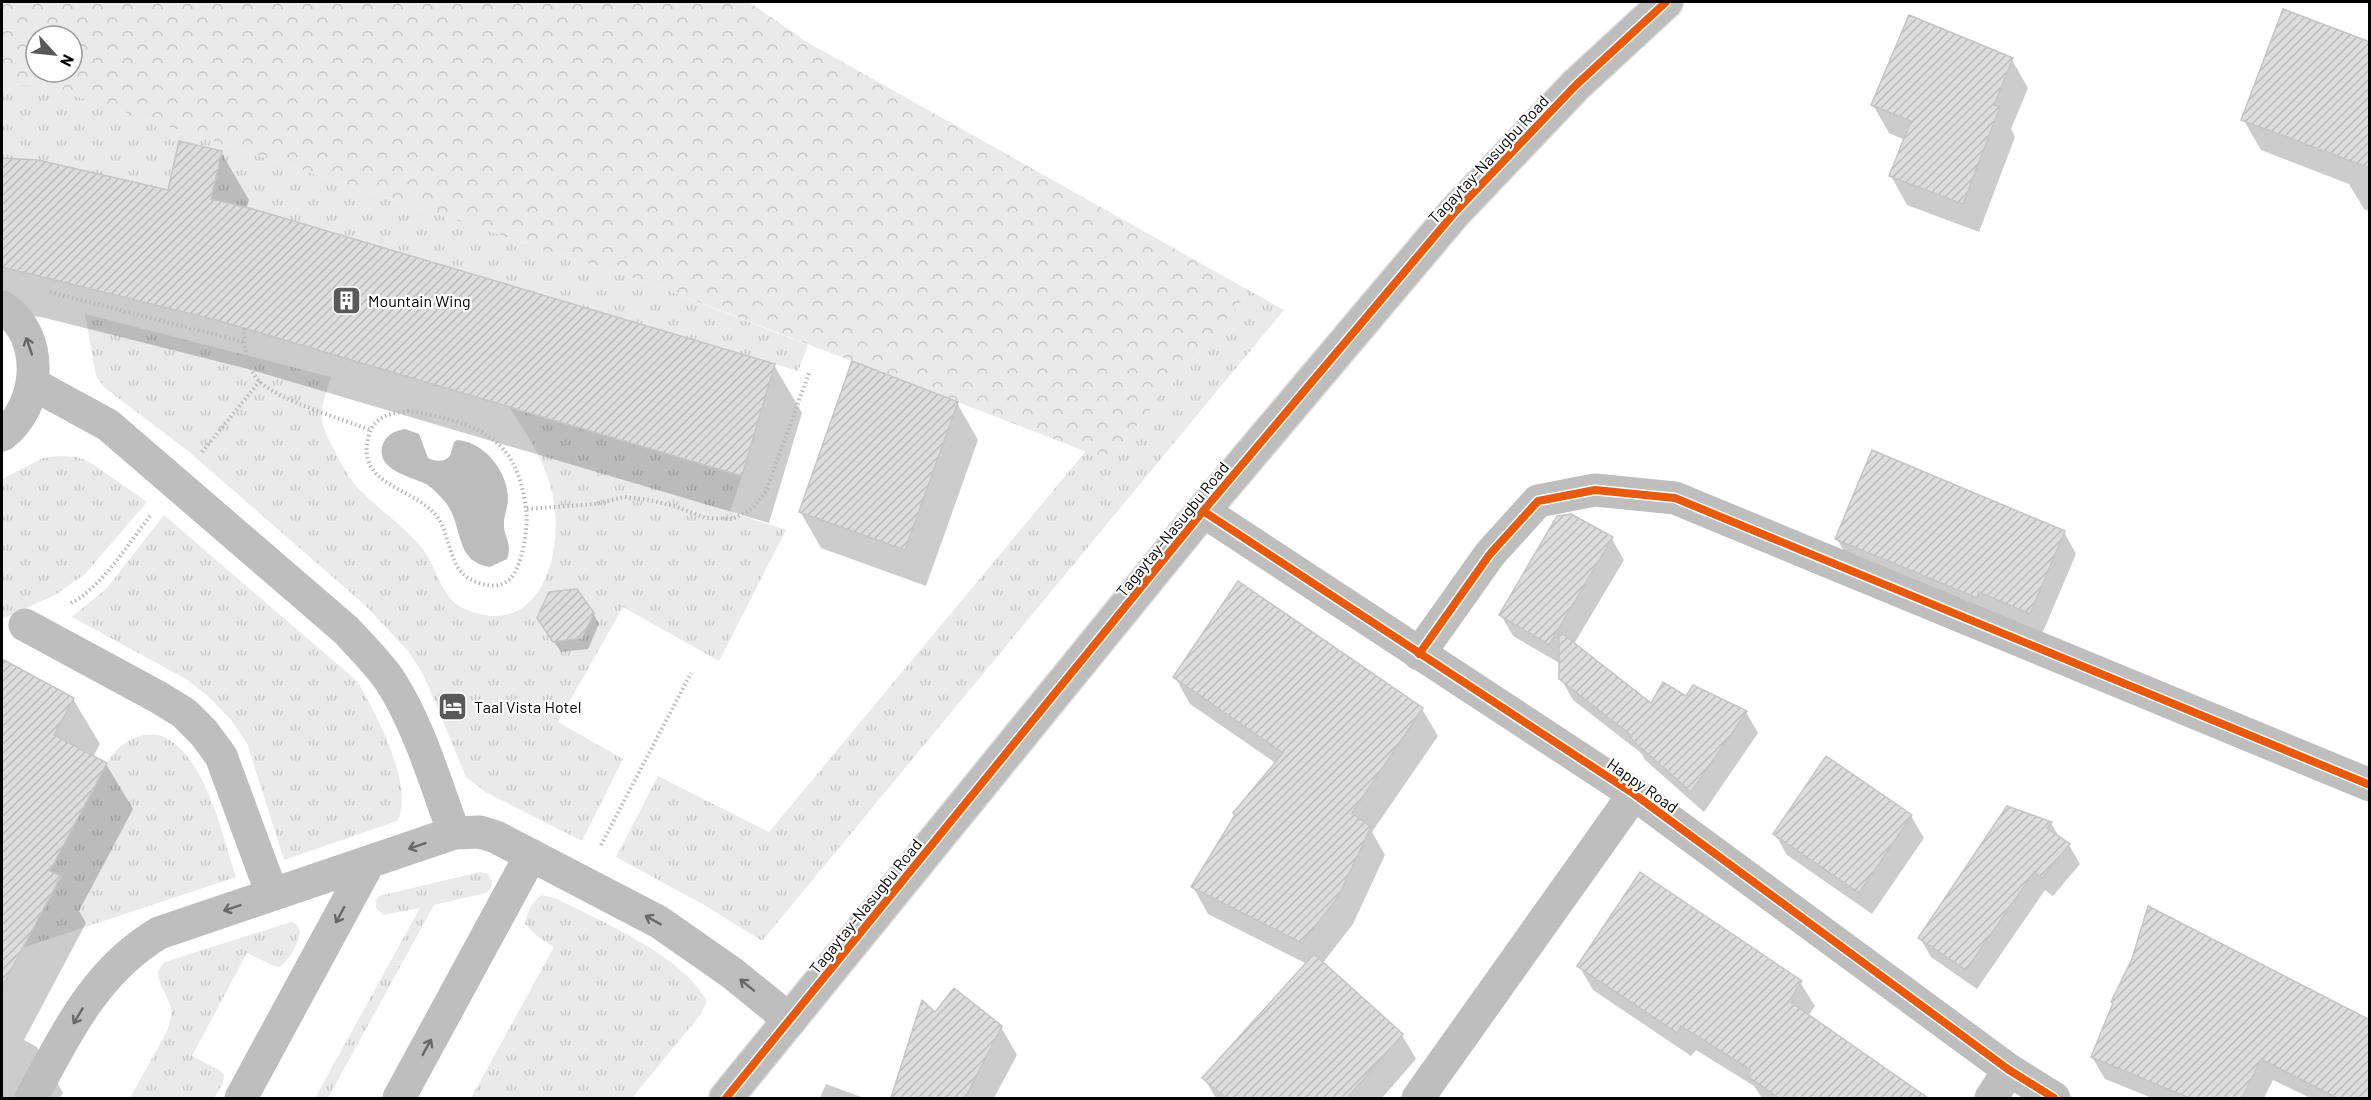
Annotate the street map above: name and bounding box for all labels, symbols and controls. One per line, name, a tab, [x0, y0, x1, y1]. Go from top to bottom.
north arrow	[24, 24, 84, 84]
text: N	[57, 52, 79, 70]
street label: Tagaytay-Nasugbu Road	[1424, 91, 1552, 227]
building icon: Mountain Wing	[331, 284, 363, 316]
place label: Mountain Wing	[368, 291, 471, 310]
one-way arrow	[22, 337, 33, 355]
street label: Tagaytay-Nasugbu Road	[1112, 458, 1232, 600]
hotel icon: Taal Vista Hotel	[437, 690, 469, 722]
place label: Taal Vista Hotel	[474, 697, 581, 716]
street label: Happy Road	[1604, 754, 1682, 816]
street label: Tagaytay-Nasugbu Road	[805, 835, 925, 977]
one-way arrow	[408, 842, 427, 853]
one-way arrow	[223, 903, 242, 914]
one-way arrow	[334, 906, 346, 923]
one-way arrow	[645, 913, 662, 925]
one-way arrow	[739, 979, 755, 992]
one-way arrow	[71, 1007, 84, 1024]
one-way arrow	[421, 1039, 433, 1056]

